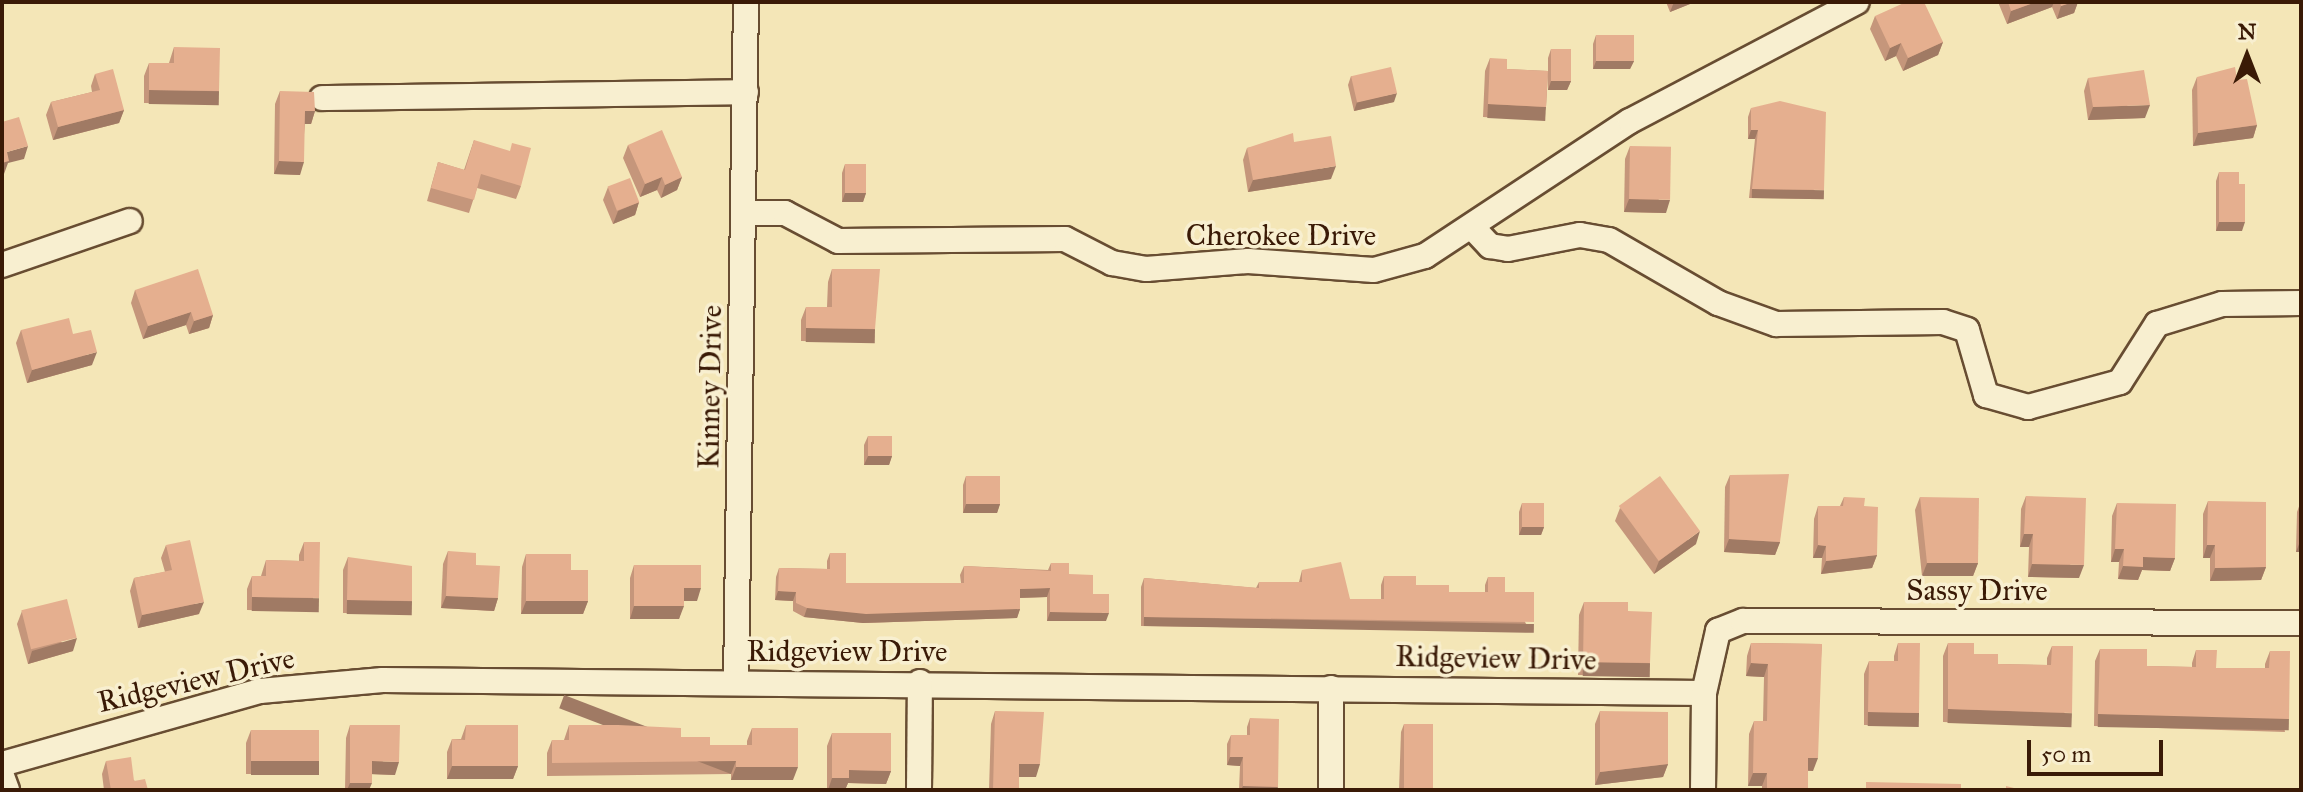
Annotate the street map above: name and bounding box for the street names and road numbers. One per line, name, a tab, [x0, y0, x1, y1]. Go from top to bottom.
street label: Cherokee Drive	[1186, 217, 1376, 253]
street label: Kinney Drive	[691, 305, 729, 469]
street label: Sassy Drive	[1906, 572, 2048, 608]
street label: Ridgeview Drive	[746, 633, 948, 669]
street label: Ridgeview Drive	[1395, 638, 1597, 678]
street label: Ridgeview Drive	[94, 640, 298, 720]

